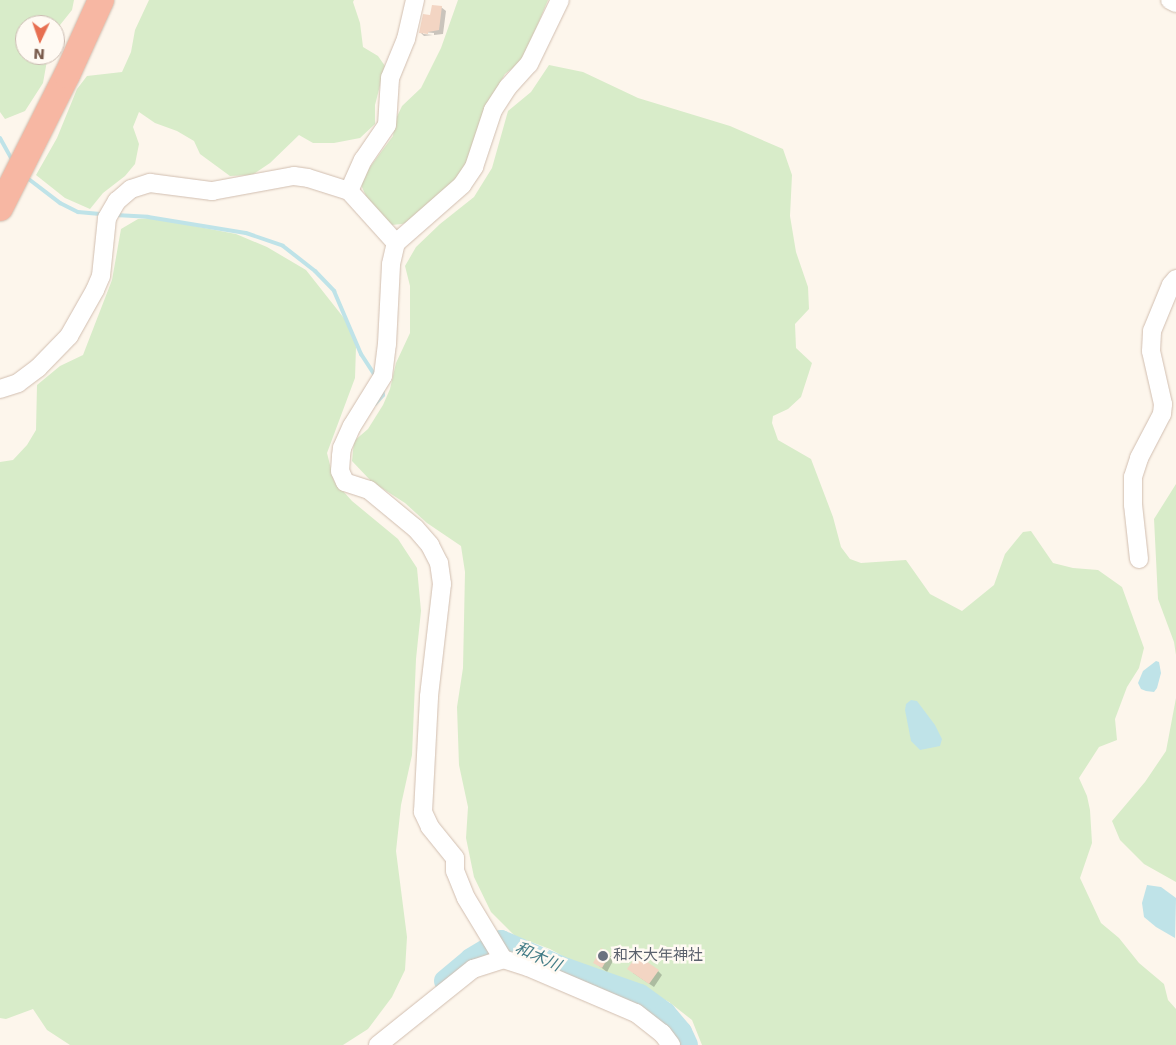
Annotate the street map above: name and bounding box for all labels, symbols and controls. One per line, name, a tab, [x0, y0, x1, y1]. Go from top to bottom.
north arrow	[15, 15, 65, 65]
text: N	[33, 46, 46, 62]
water label: 和木川	[512, 938, 564, 976]
place label: 和木大年神社	[613, 947, 703, 965]
marker: 和木大年神社	[597, 950, 609, 962]

